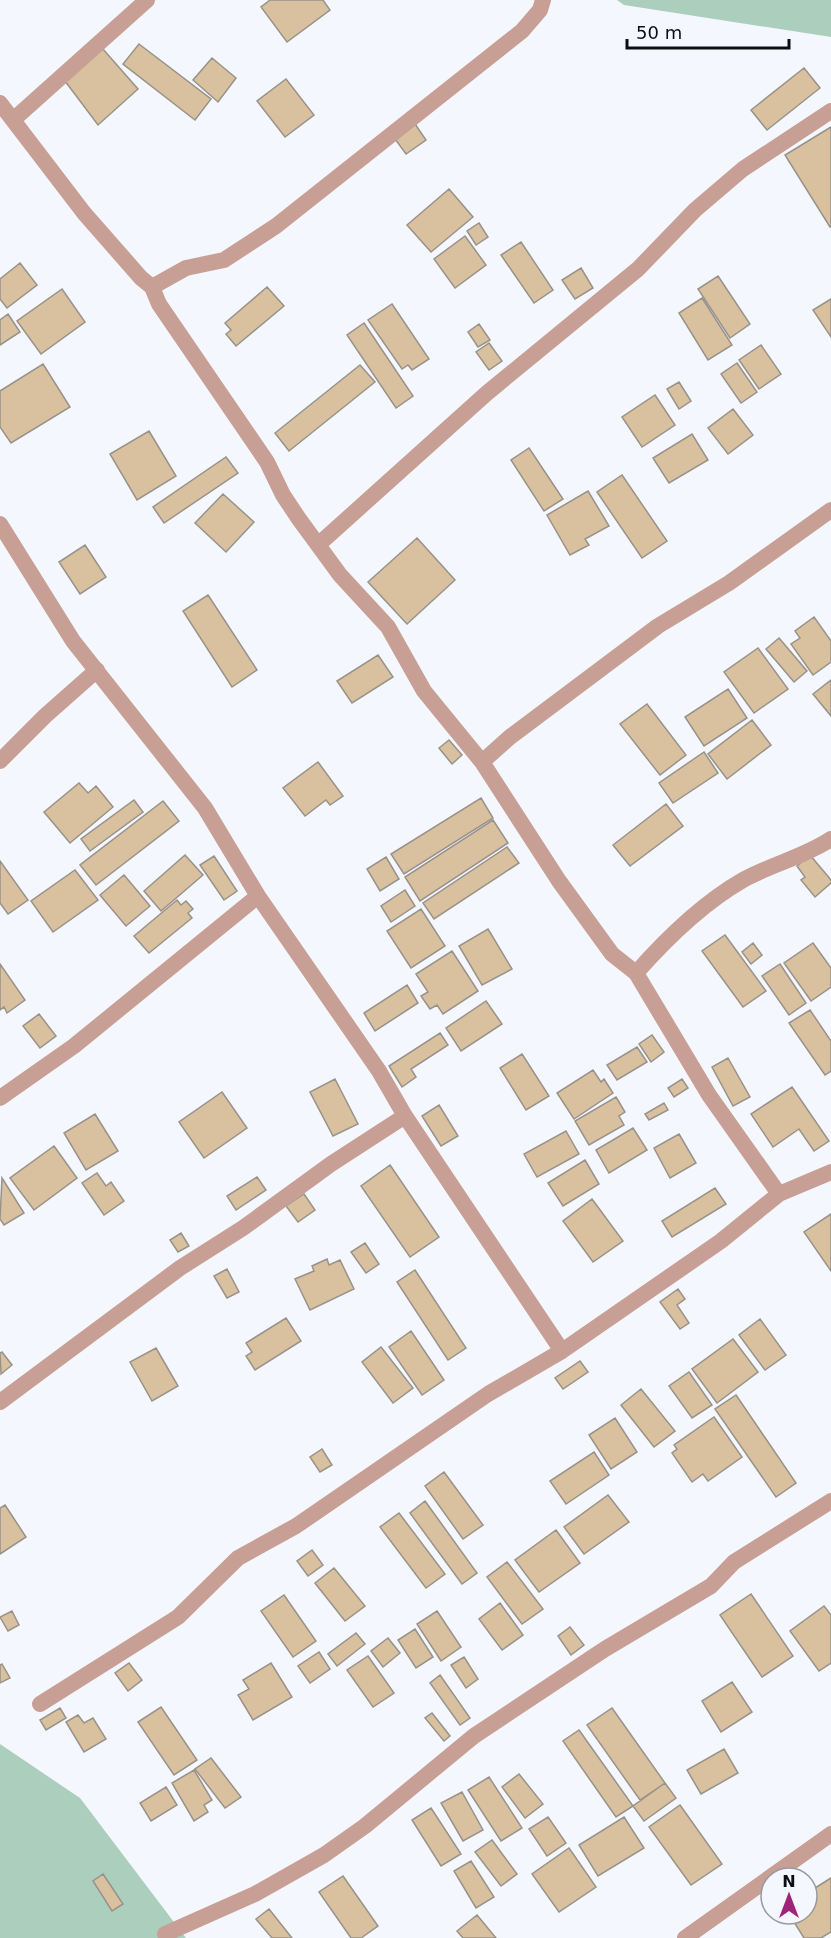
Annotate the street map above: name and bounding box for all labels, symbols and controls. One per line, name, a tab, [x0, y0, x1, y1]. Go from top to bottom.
scale bar	[627, 12, 789, 50]
text: 50 m	[636, 22, 682, 43]
north arrow	[759, 1866, 819, 1926]
text: N	[782, 1872, 796, 1891]

